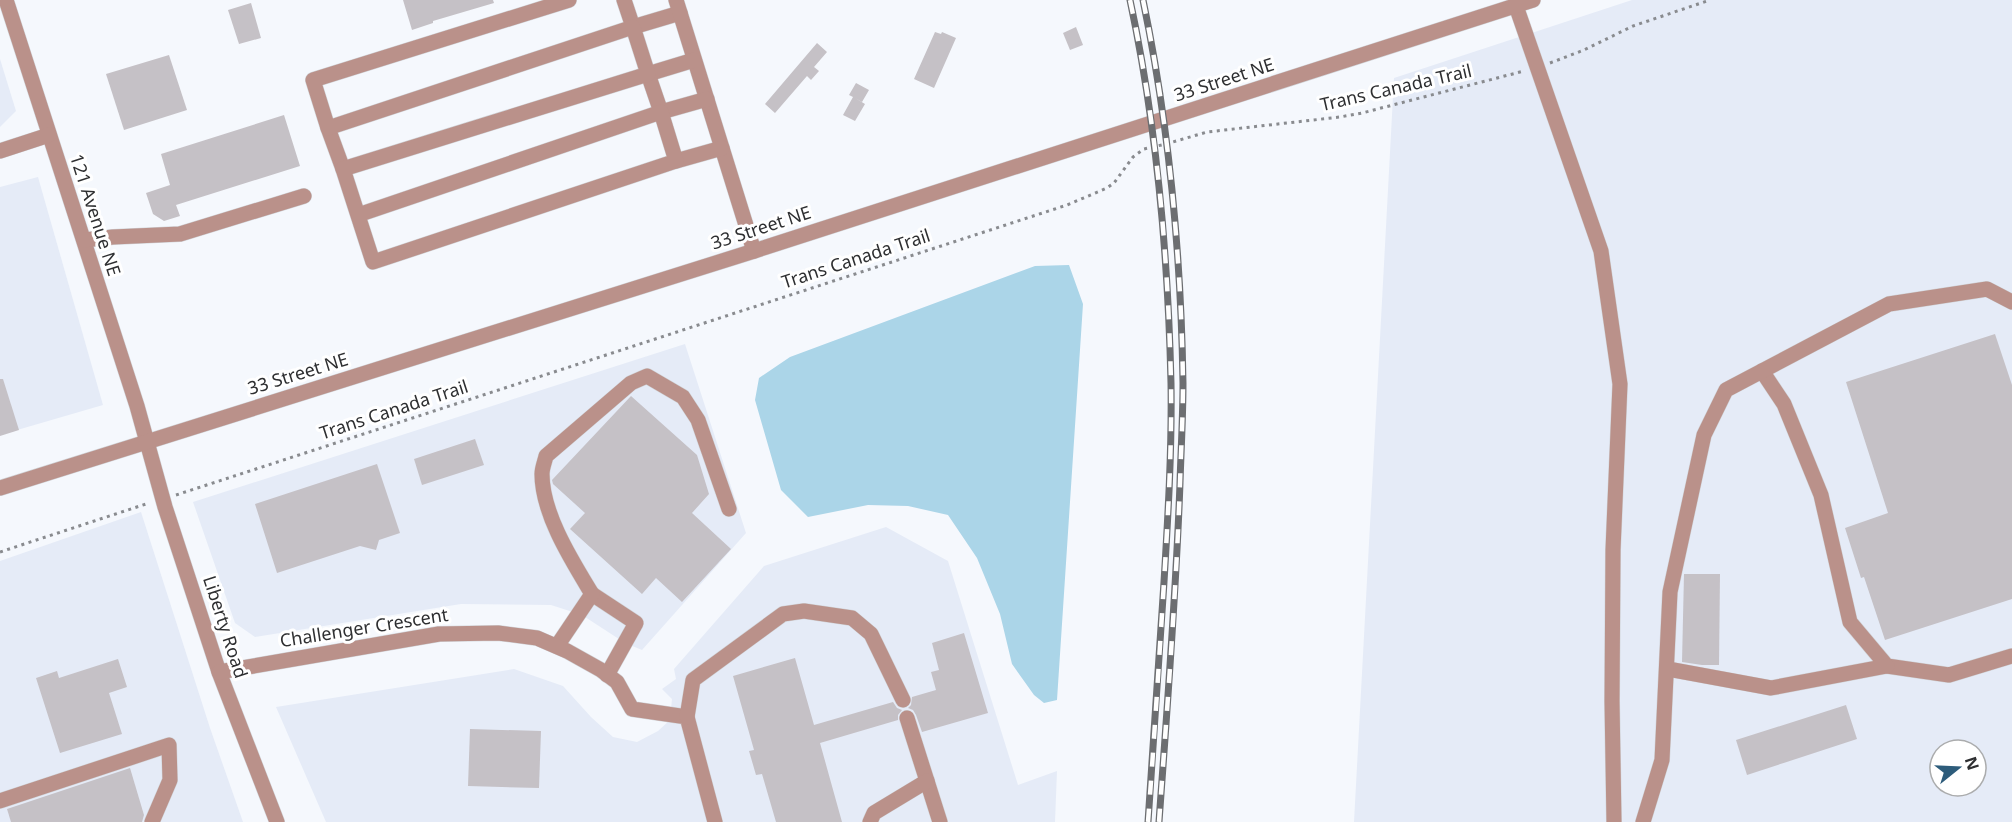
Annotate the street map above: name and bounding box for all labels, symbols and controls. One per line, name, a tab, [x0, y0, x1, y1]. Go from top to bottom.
street label: 33 Street NE	[1171, 52, 1277, 107]
street label: Trans Canada Trail	[1318, 58, 1474, 116]
street label: 121 Avenue NE	[65, 151, 127, 279]
street label: 33 Street NE	[708, 200, 814, 255]
street label: Trans Canada Trail	[778, 223, 933, 293]
street label: 33 Street NE	[245, 346, 351, 400]
street label: Trans Canada Trail	[316, 374, 471, 444]
street label: Liberty Road	[198, 572, 254, 681]
street label: Challenger Crescent	[278, 602, 450, 652]
north arrow	[1928, 738, 1988, 798]
text: N	[1960, 754, 1985, 773]

